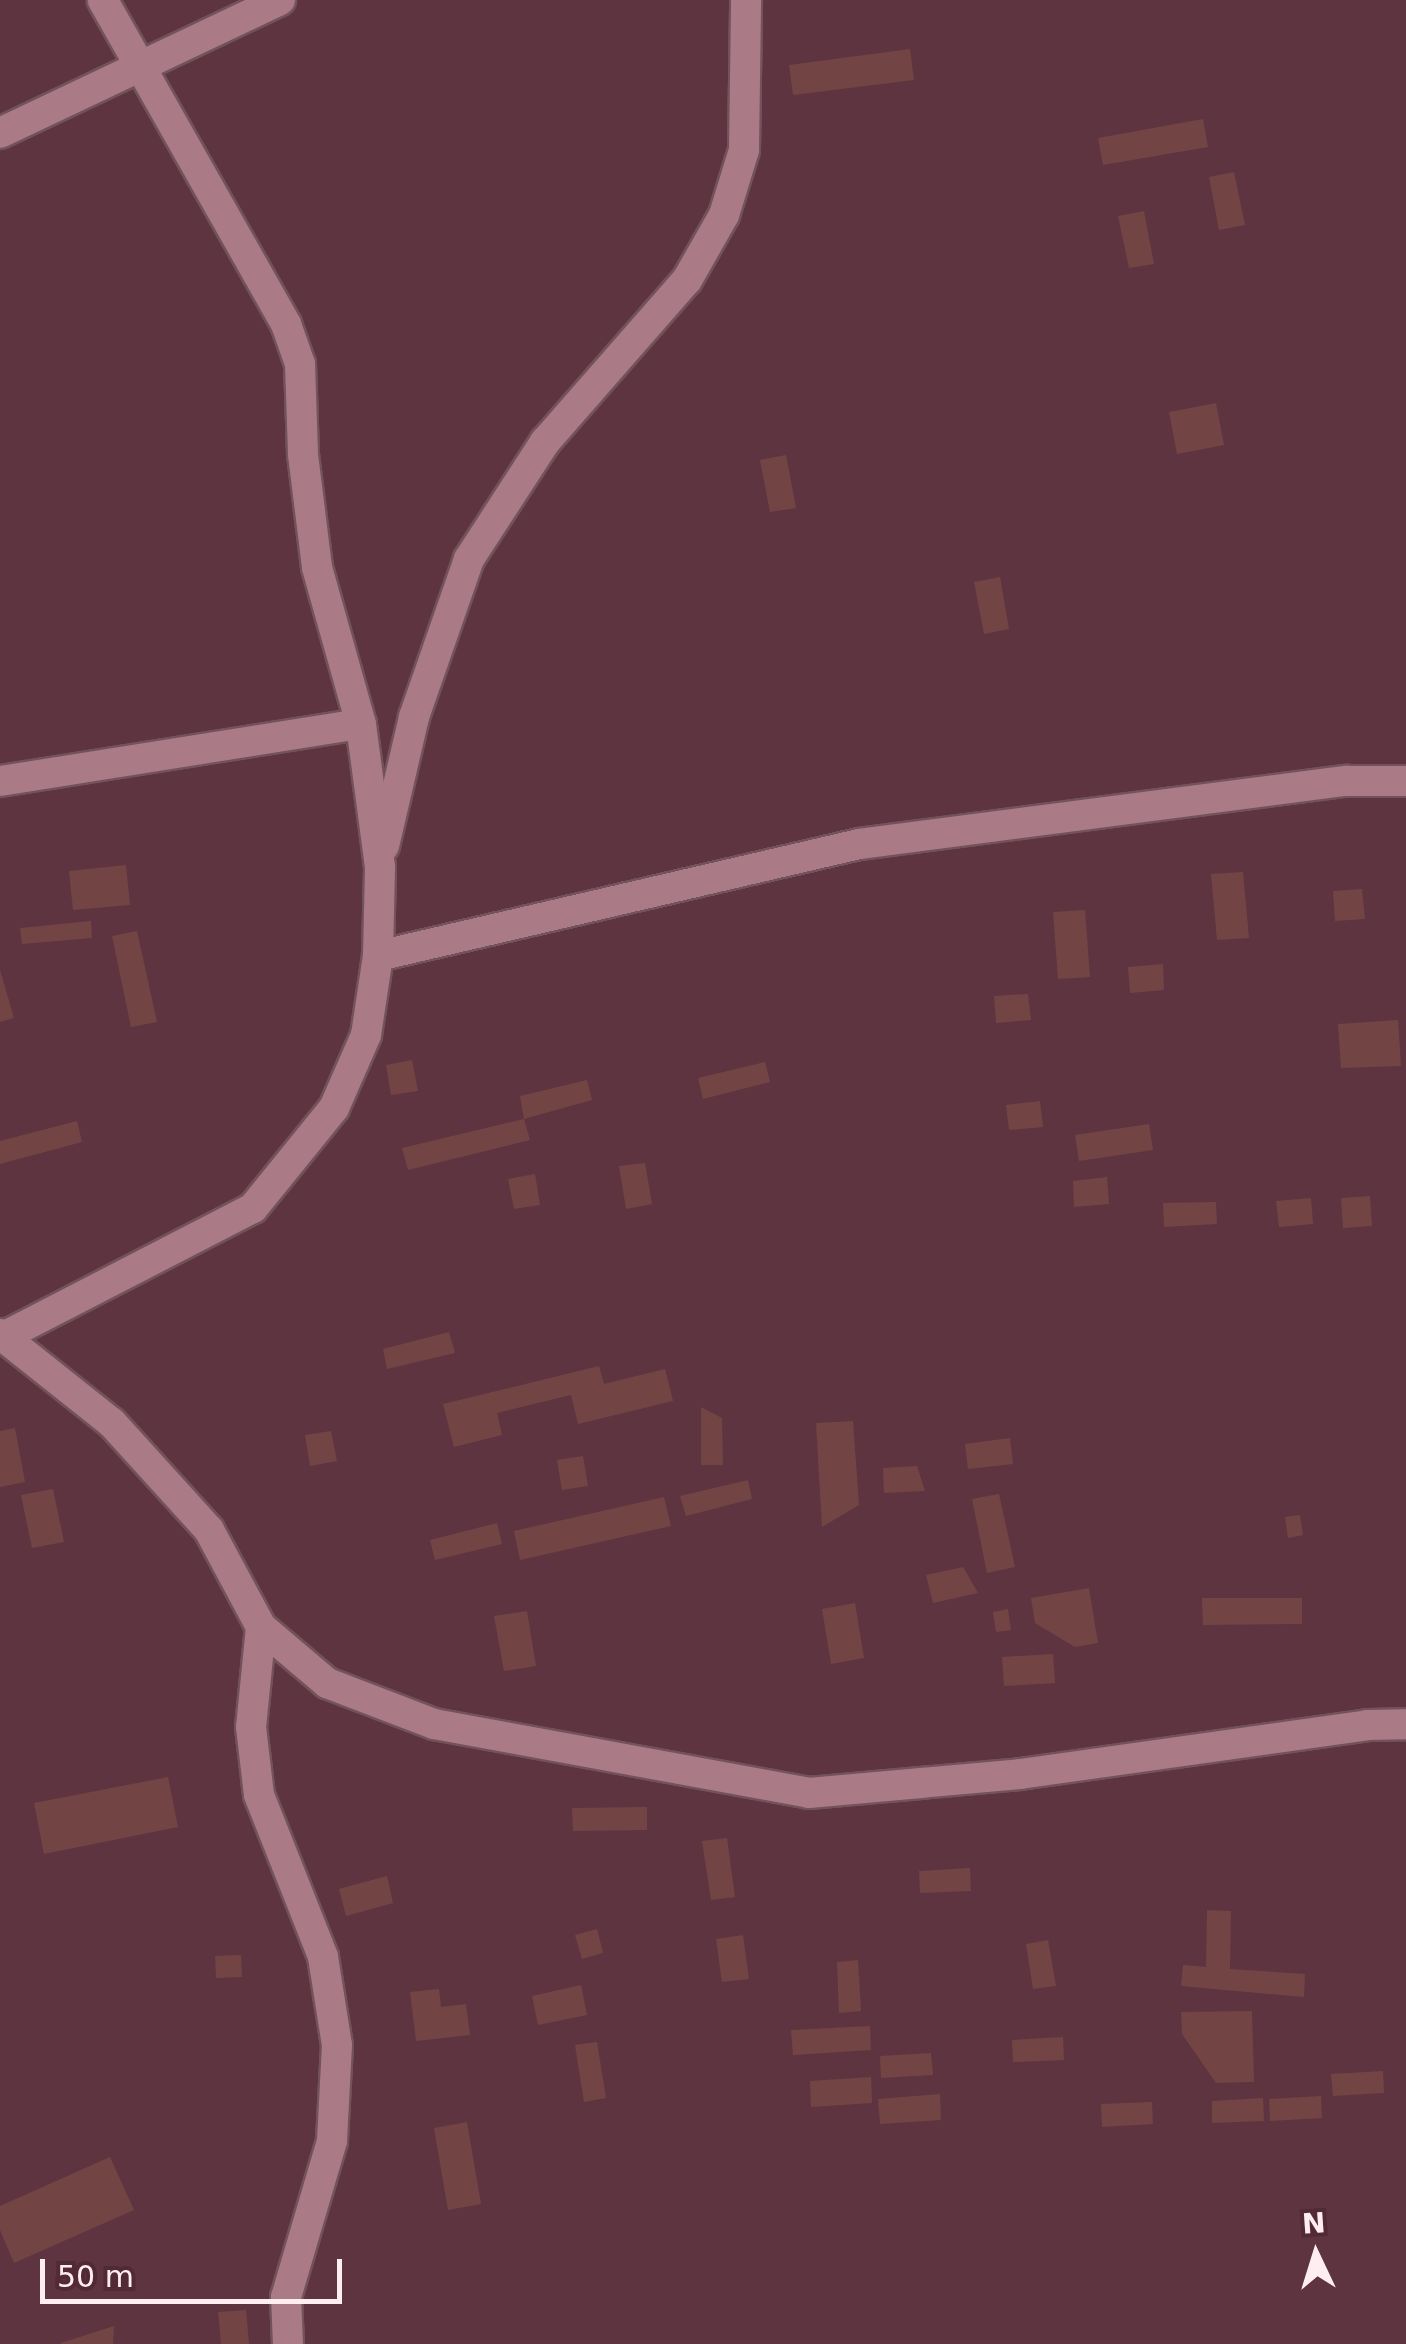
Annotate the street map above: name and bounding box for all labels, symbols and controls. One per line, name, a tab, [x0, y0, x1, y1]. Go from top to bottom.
north arrow	[1266, 2204, 1366, 2304]
text: N	[1301, 2206, 1327, 2241]
scale bar	[45, 2239, 348, 2301]
text: 50 m	[57, 2259, 134, 2294]

